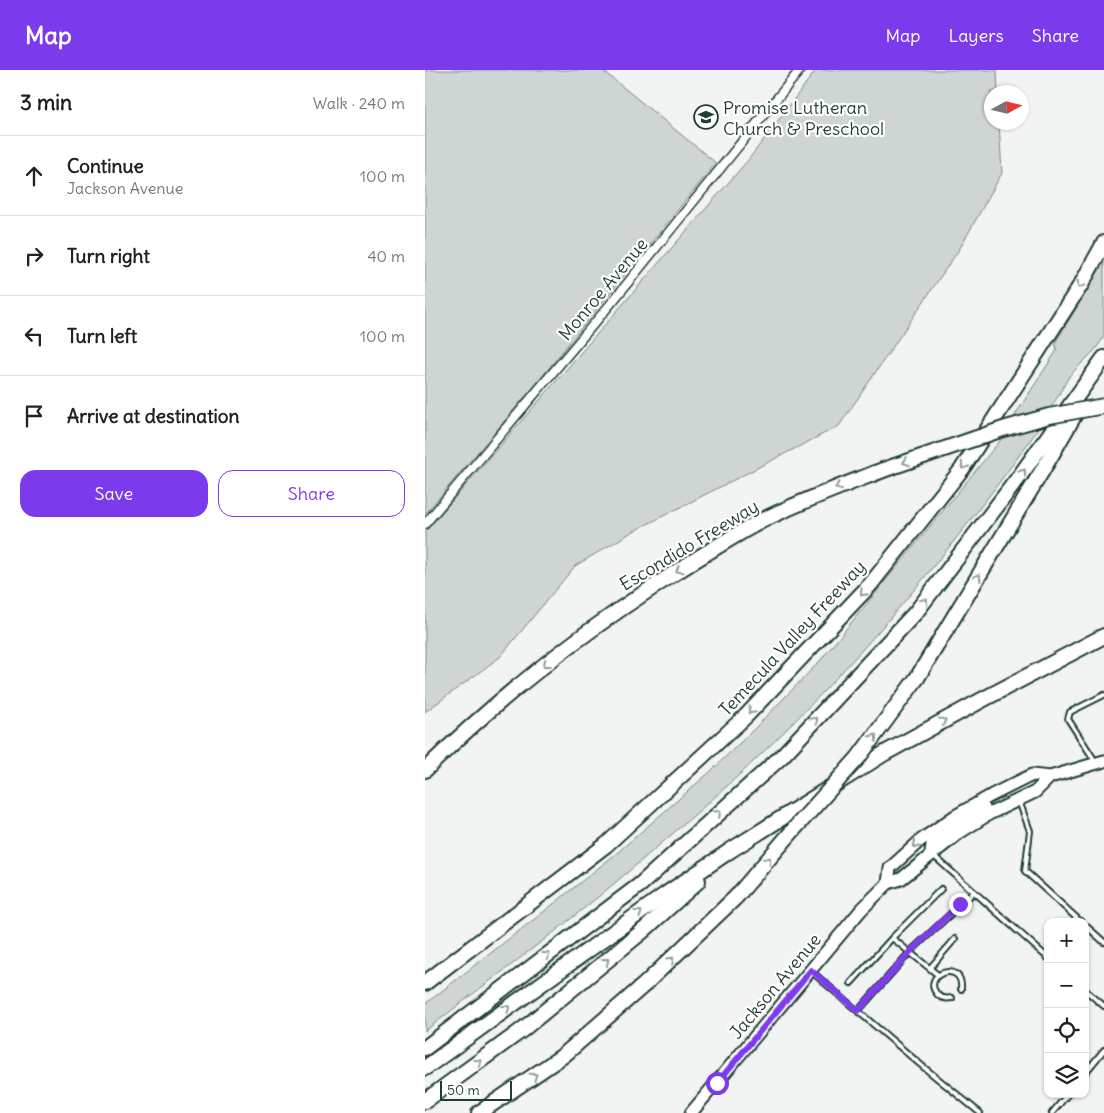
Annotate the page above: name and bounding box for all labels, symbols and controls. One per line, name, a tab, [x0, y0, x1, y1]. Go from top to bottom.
text: Map	[25, 20, 72, 50]
text: Map	[885, 24, 920, 47]
text: Layers	[948, 24, 1004, 47]
text: Share	[1032, 24, 1079, 47]
north arrow	[984, 85, 1029, 130]
text: 3 min	[20, 89, 72, 116]
text: Walk · 240 m	[313, 93, 405, 113]
place label: Promise Lutheran Church & Preschool	[723, 96, 884, 140]
school or university icon: Promise Lutheran Church & Preschool	[693, 104, 719, 130]
text: Continue	[67, 154, 144, 178]
icon: ahead	[20, 162, 48, 190]
text: 100 m	[360, 166, 405, 186]
text: Jackson Avenue	[67, 178, 183, 198]
street label: Monroe Avenue	[553, 233, 653, 345]
icon: right	[20, 242, 48, 270]
text: Turn right	[67, 244, 150, 268]
text: 40 m	[367, 246, 405, 266]
one-way arrow	[1077, 280, 1087, 289]
icon: left	[20, 322, 48, 350]
text: Turn left	[67, 324, 137, 348]
text: 100 m	[360, 326, 405, 346]
icon: arrive	[20, 402, 48, 430]
text: Arrive at destination	[67, 404, 240, 428]
one-way arrow	[902, 456, 911, 466]
one-way arrow	[961, 460, 970, 470]
one-way arrow	[1017, 468, 1026, 477]
button: Save	[20, 470, 208, 517]
button: Share	[218, 470, 405, 517]
one-way arrow	[834, 481, 843, 492]
street label: Escondido Freeway	[615, 494, 763, 596]
street label: Temecula Valley Freeway	[714, 555, 870, 721]
one-way arrow	[675, 564, 684, 574]
one-way arrow	[971, 573, 981, 582]
one-way arrow	[860, 588, 869, 597]
one-way arrow	[919, 597, 928, 607]
one-way arrow	[543, 658, 552, 666]
one-way arrow	[748, 705, 757, 714]
one-way arrow	[809, 717, 818, 726]
one-way arrow	[938, 717, 947, 727]
one-way arrow	[868, 733, 877, 743]
one-way arrow	[713, 810, 722, 819]
one-way arrow	[913, 839, 922, 847]
one-way arrow	[762, 857, 770, 866]
route end	[949, 893, 972, 916]
one-way arrow	[633, 910, 643, 919]
map controls	[1044, 918, 1089, 1098]
button: +	[1044, 918, 1089, 963]
street label: Jackson Avenue	[724, 928, 826, 1044]
one-way arrow	[541, 952, 550, 960]
one-way arrow	[665, 957, 674, 966]
one-way arrow	[600, 959, 609, 967]
button: −	[1044, 963, 1089, 1008]
one-way arrow	[501, 1005, 511, 1014]
button: locate	[1044, 1008, 1089, 1053]
button: layers	[1044, 1053, 1089, 1098]
one-way arrow	[473, 1059, 482, 1068]
route start	[706, 1072, 729, 1095]
one-way arrow	[528, 1073, 537, 1082]
scale bar	[440, 1078, 513, 1101]
text: 50 m	[447, 1081, 480, 1099]

